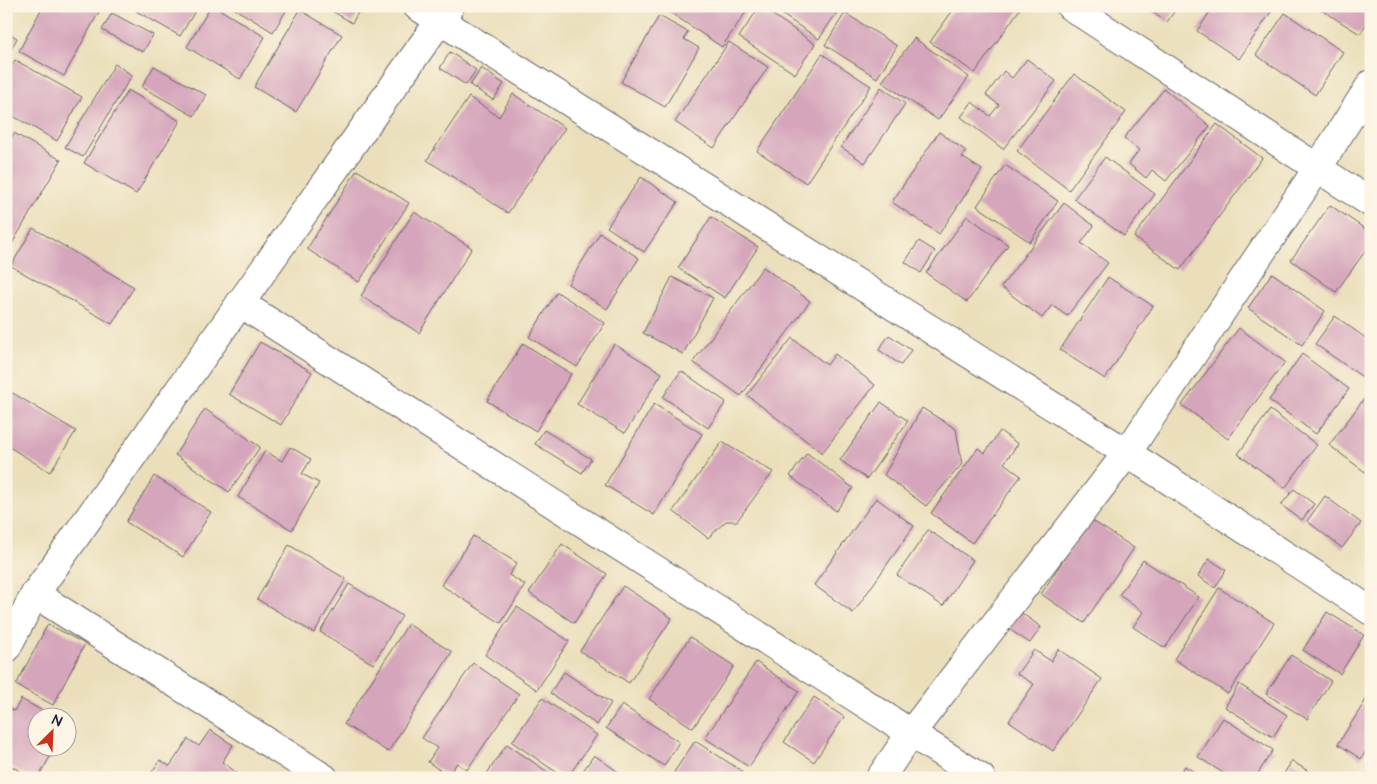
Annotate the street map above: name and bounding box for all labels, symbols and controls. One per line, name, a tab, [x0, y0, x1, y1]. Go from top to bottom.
north arrow	[28, 706, 78, 756]
text: N	[49, 710, 65, 732]

